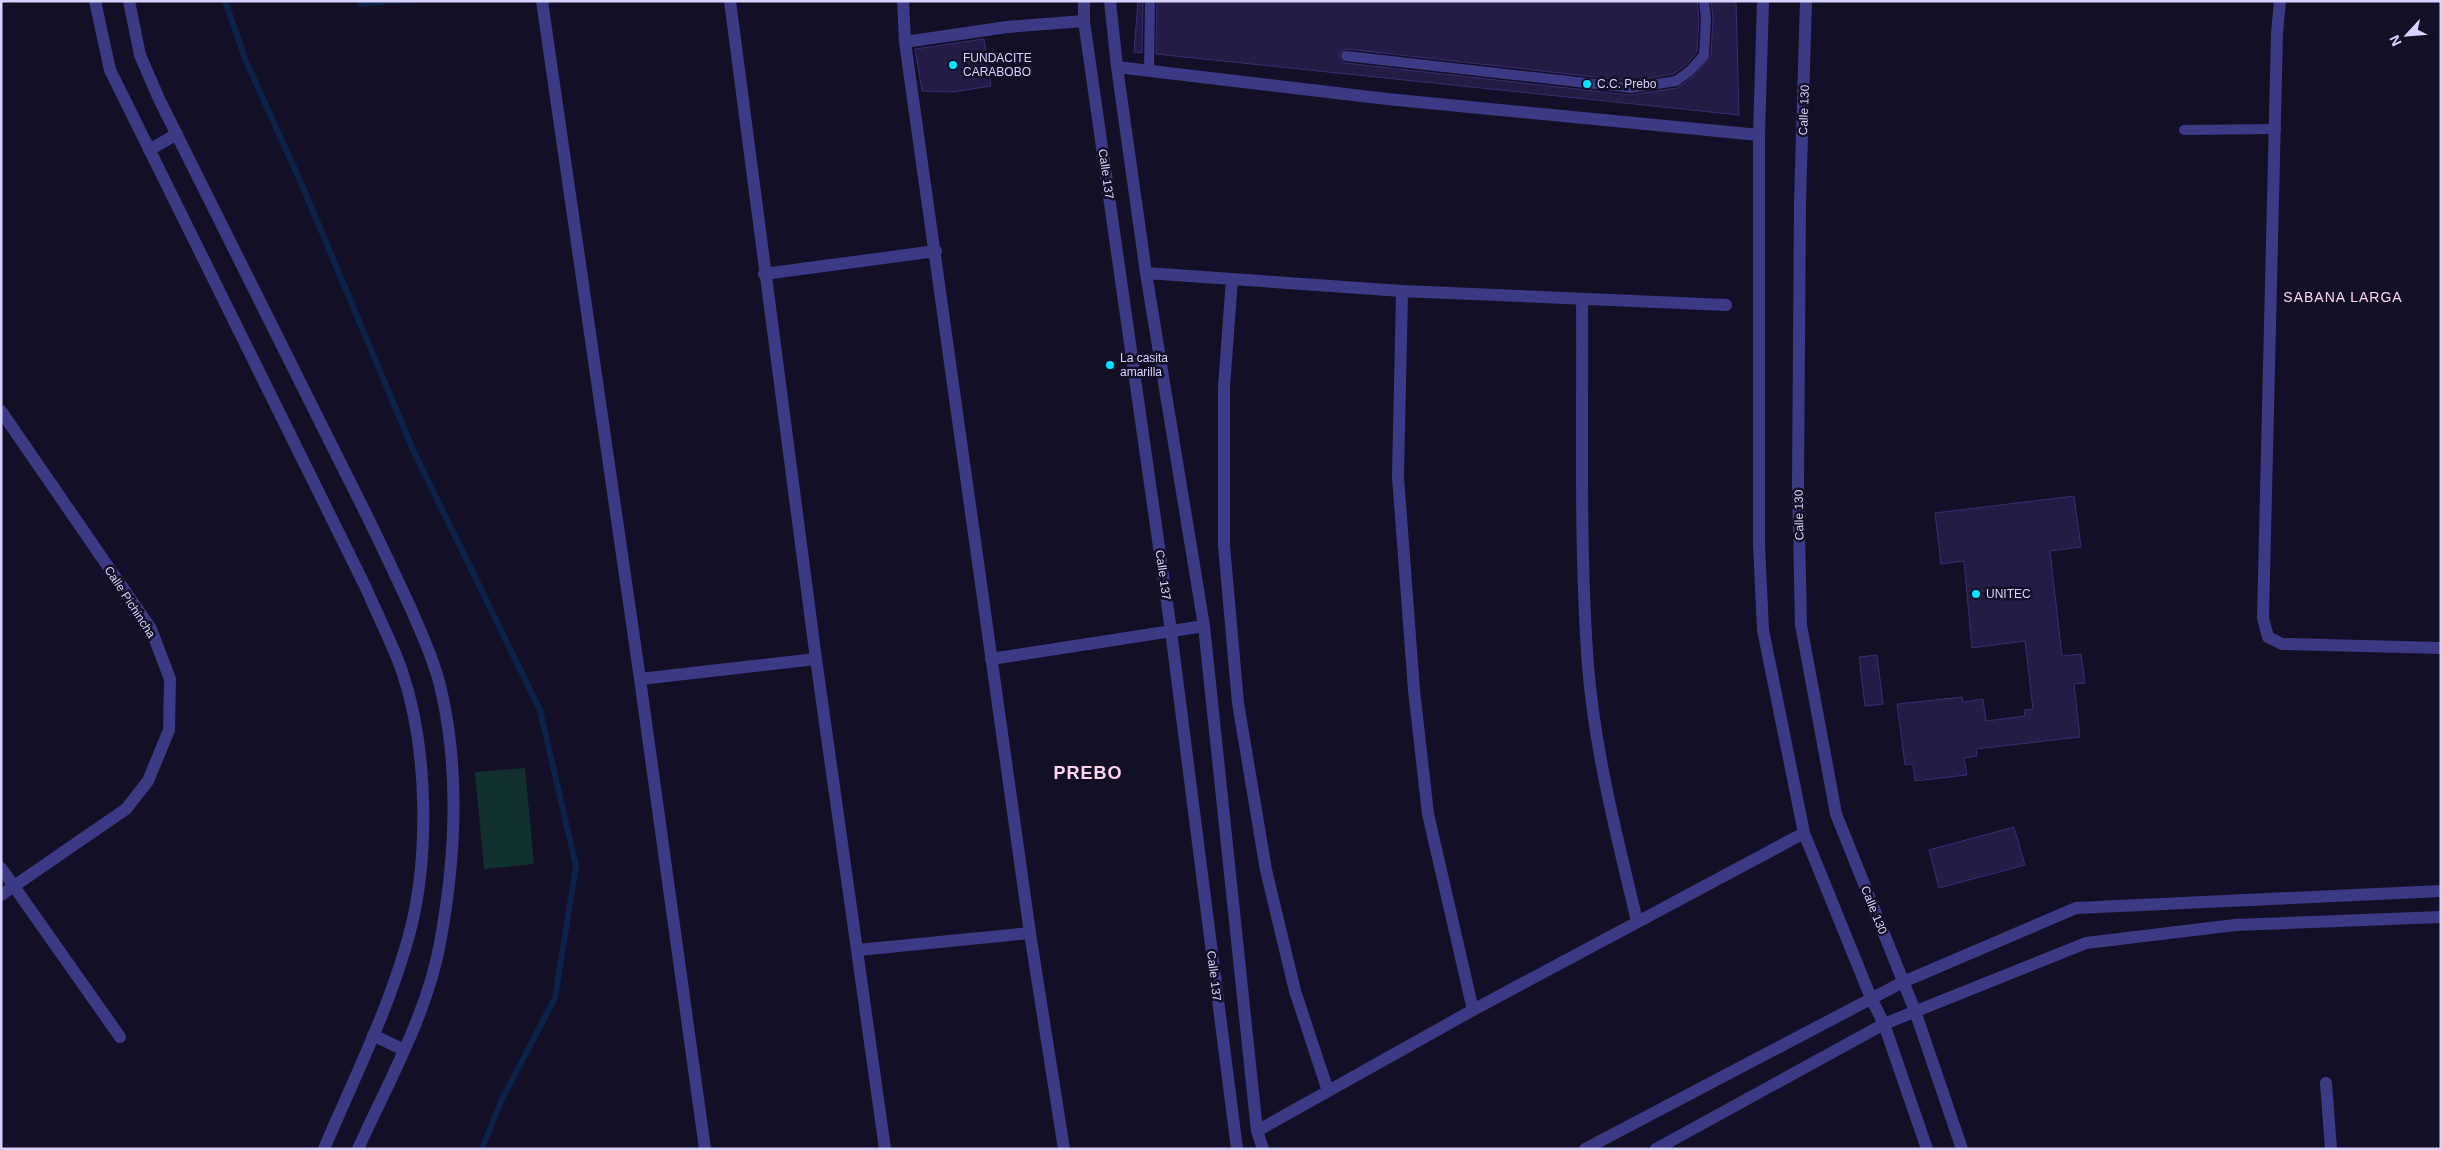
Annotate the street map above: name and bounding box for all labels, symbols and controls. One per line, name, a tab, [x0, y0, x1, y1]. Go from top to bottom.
north arrow	[2382, 10, 2432, 60]
text: N	[2386, 33, 2405, 49]
place label: FUNDACITE CARABOBO	[963, 51, 1032, 79]
marker: FUNDACITE CARABOBO	[947, 59, 959, 71]
place label: C.C. Prebo	[1597, 77, 1657, 91]
marker: C.C. Prebo	[1581, 78, 1593, 90]
street label: Calle 130	[1796, 84, 1812, 136]
street label: Calle 137	[1096, 148, 1117, 200]
district label: SABANA LARGA	[2283, 289, 2403, 305]
place label: La casita amarilla	[1120, 351, 1168, 379]
marker: La casita amarilla	[1104, 359, 1116, 371]
street label: Calle 130	[1792, 489, 1806, 540]
street label: Calle 137	[1153, 549, 1174, 601]
street label: Calle Pichincha	[102, 564, 159, 641]
place label: UNITEC	[1986, 587, 2031, 601]
marker: UNITEC	[1970, 588, 1982, 600]
district label: PREBO	[1053, 763, 1123, 783]
street label: Calle 130	[1858, 884, 1890, 936]
street label: Calle 137	[1204, 950, 1224, 1002]

